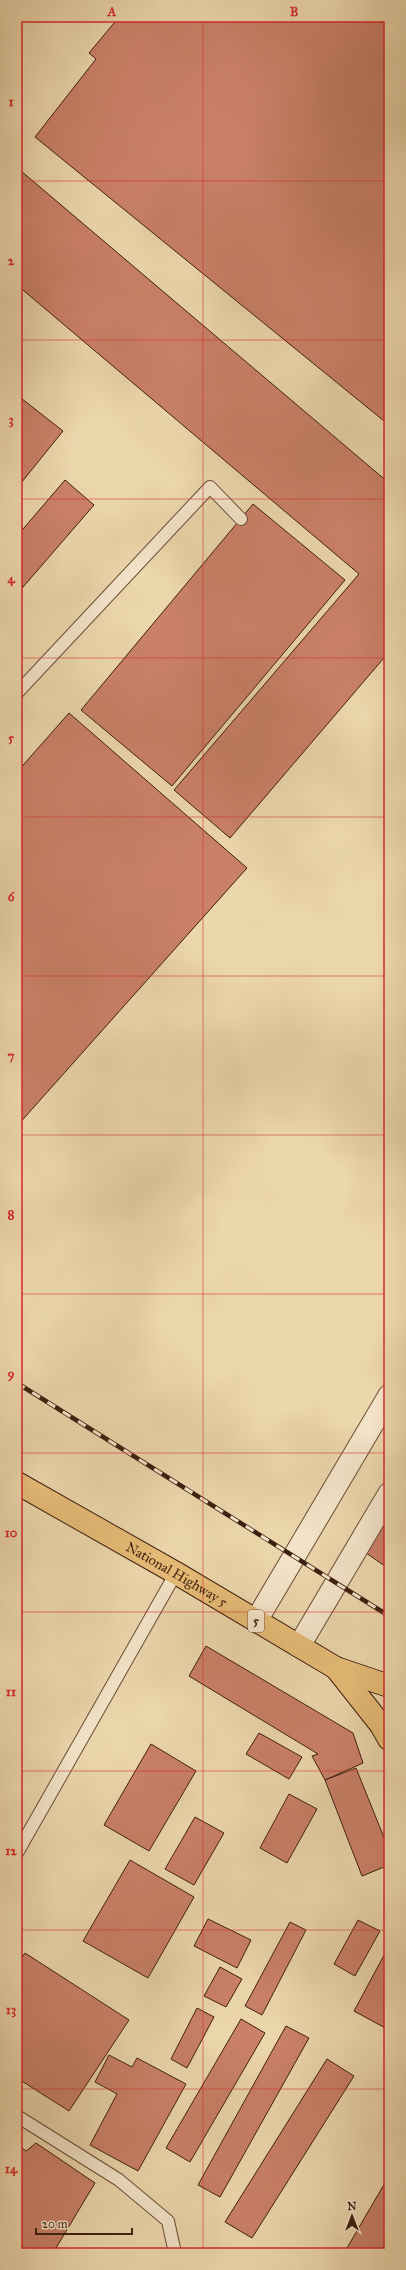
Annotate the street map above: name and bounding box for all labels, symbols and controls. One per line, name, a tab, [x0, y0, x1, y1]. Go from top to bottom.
text: A	[107, 4, 117, 20]
text: B	[290, 4, 299, 20]
text: 1	[8, 94, 14, 110]
text: 2	[8, 253, 15, 269]
text: 3	[8, 412, 14, 428]
text: 4	[7, 571, 15, 587]
text: 5	[8, 730, 15, 746]
text: 6	[8, 889, 16, 905]
text: 7	[8, 1048, 15, 1064]
text: 8	[8, 1207, 15, 1223]
text: 9	[8, 1366, 15, 1382]
text: 10	[5, 1525, 18, 1541]
street label: National Highway 5	[123, 1538, 231, 1611]
road number: 5	[248, 1610, 264, 1632]
text: 11	[6, 1684, 16, 1700]
text: 12	[5, 1843, 17, 1859]
text: 13	[6, 2002, 16, 2018]
text: 14	[5, 2161, 18, 2177]
north arrow	[332, 2196, 372, 2236]
text: N	[347, 2200, 357, 2213]
scale bar	[36, 2210, 132, 2236]
text: 20 m	[42, 2217, 68, 2231]

